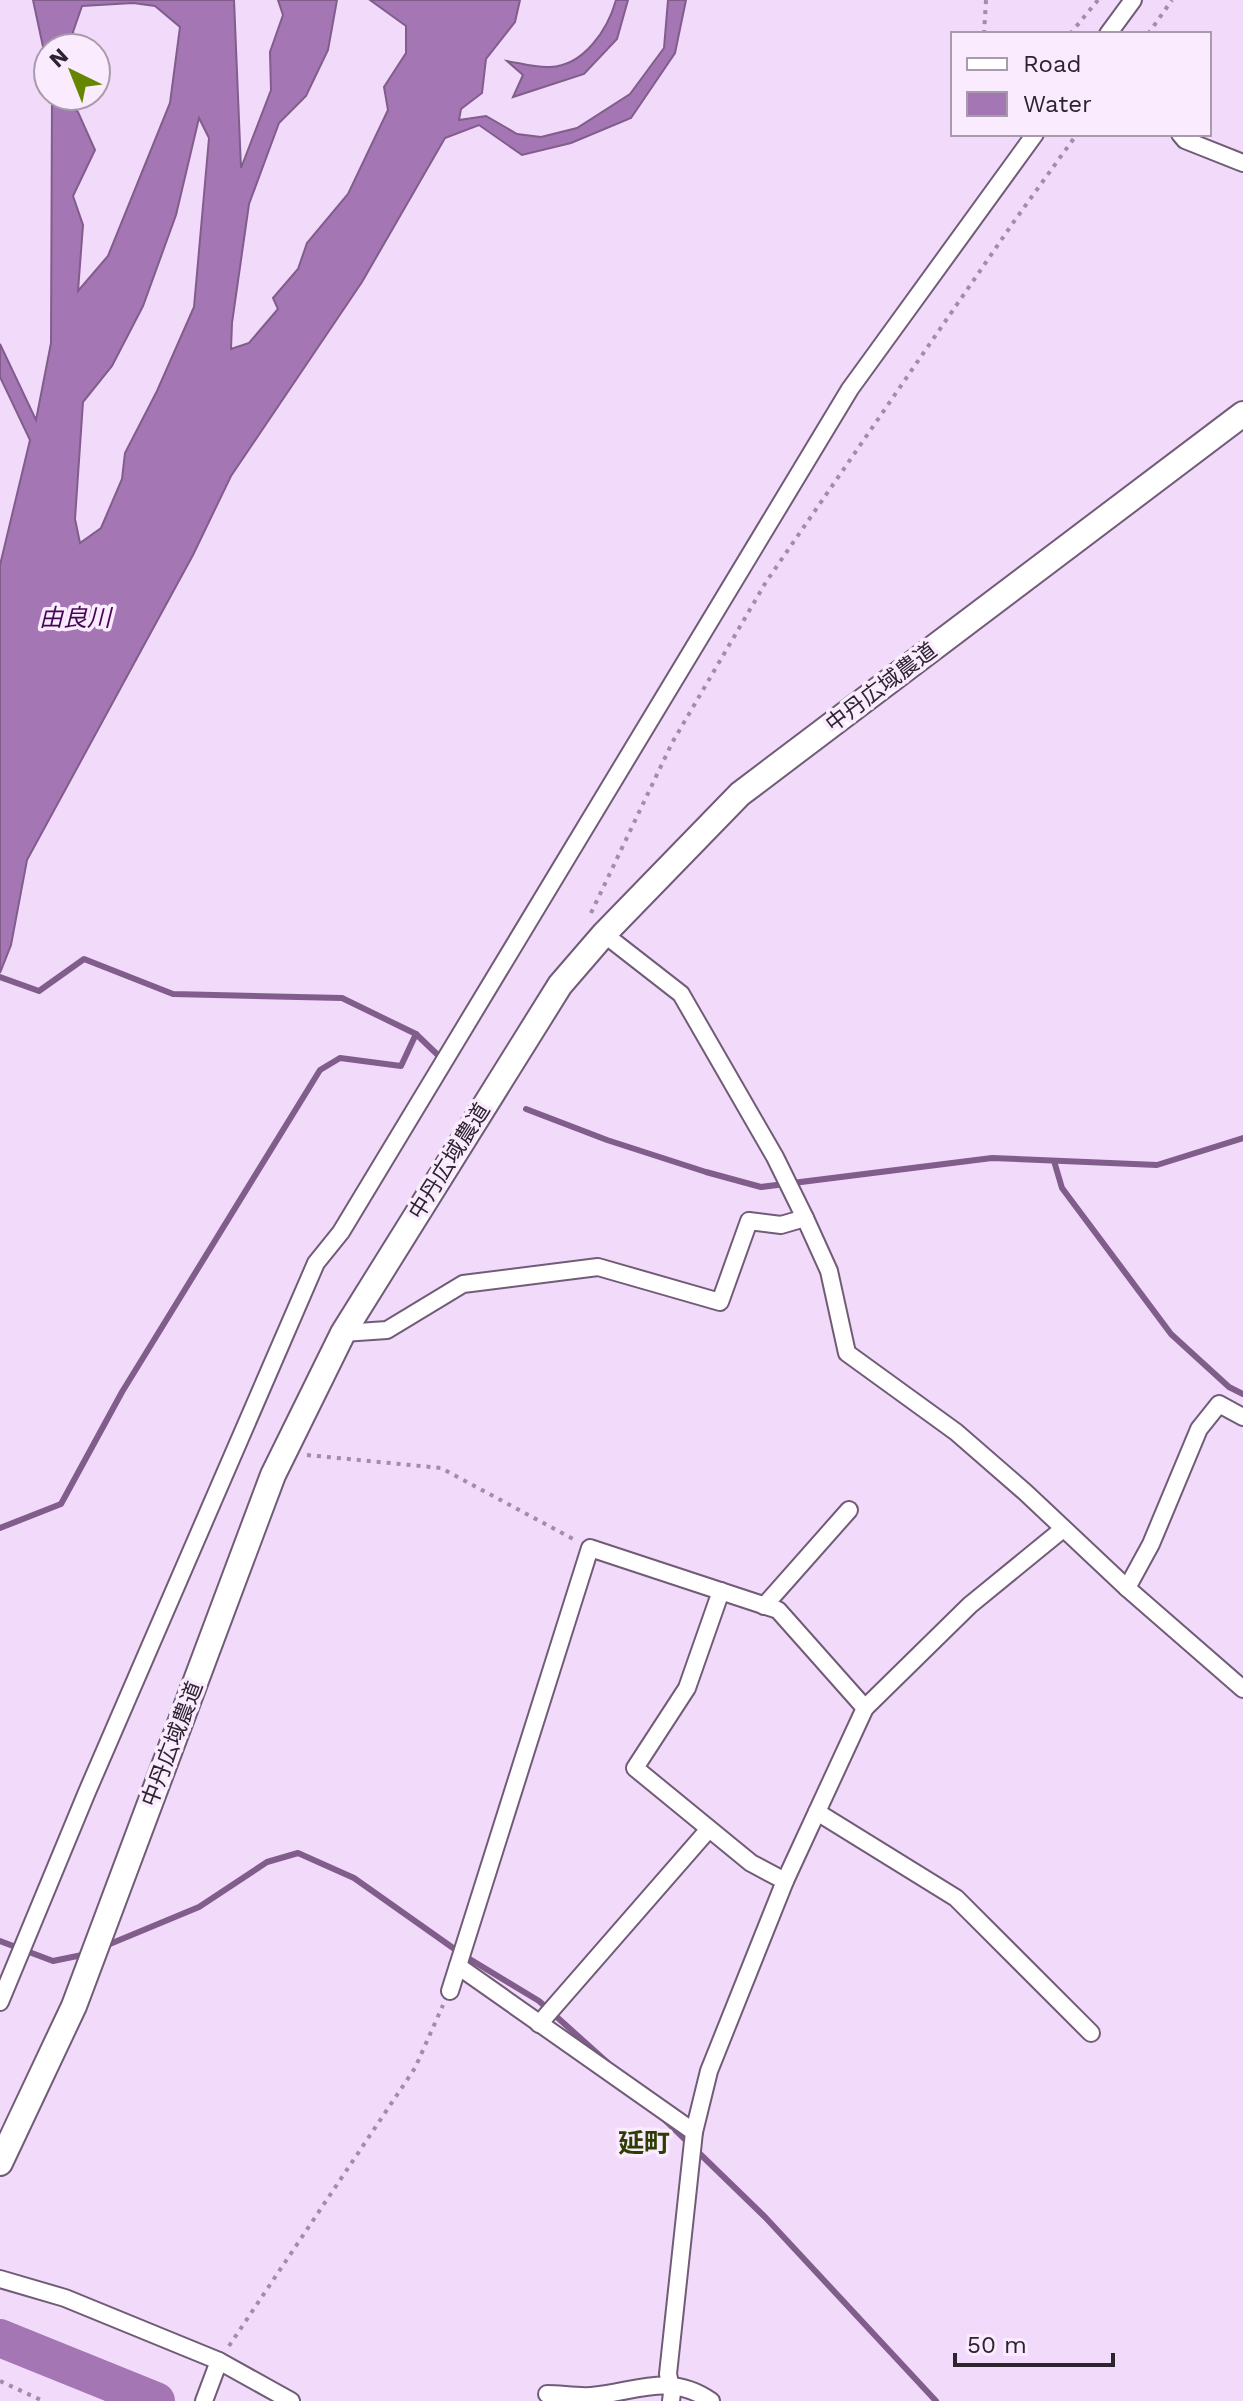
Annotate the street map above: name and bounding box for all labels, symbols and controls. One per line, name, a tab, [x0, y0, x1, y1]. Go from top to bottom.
north arrow	[32, 32, 112, 112]
legend	[951, 32, 1211, 136]
text: N	[44, 43, 73, 72]
text: Road	[1023, 50, 1082, 78]
text: Water	[1023, 90, 1092, 118]
water label: 由良川	[39, 604, 114, 632]
street label: 中丹広域農道	[821, 637, 941, 737]
street label: 中丹広域農道	[403, 1098, 495, 1224]
street label: 中丹広域農道	[137, 1678, 207, 1810]
district label: 延町	[618, 2128, 670, 2158]
scale bar	[955, 2317, 1113, 2367]
text: 50 m	[967, 2331, 1027, 2359]

